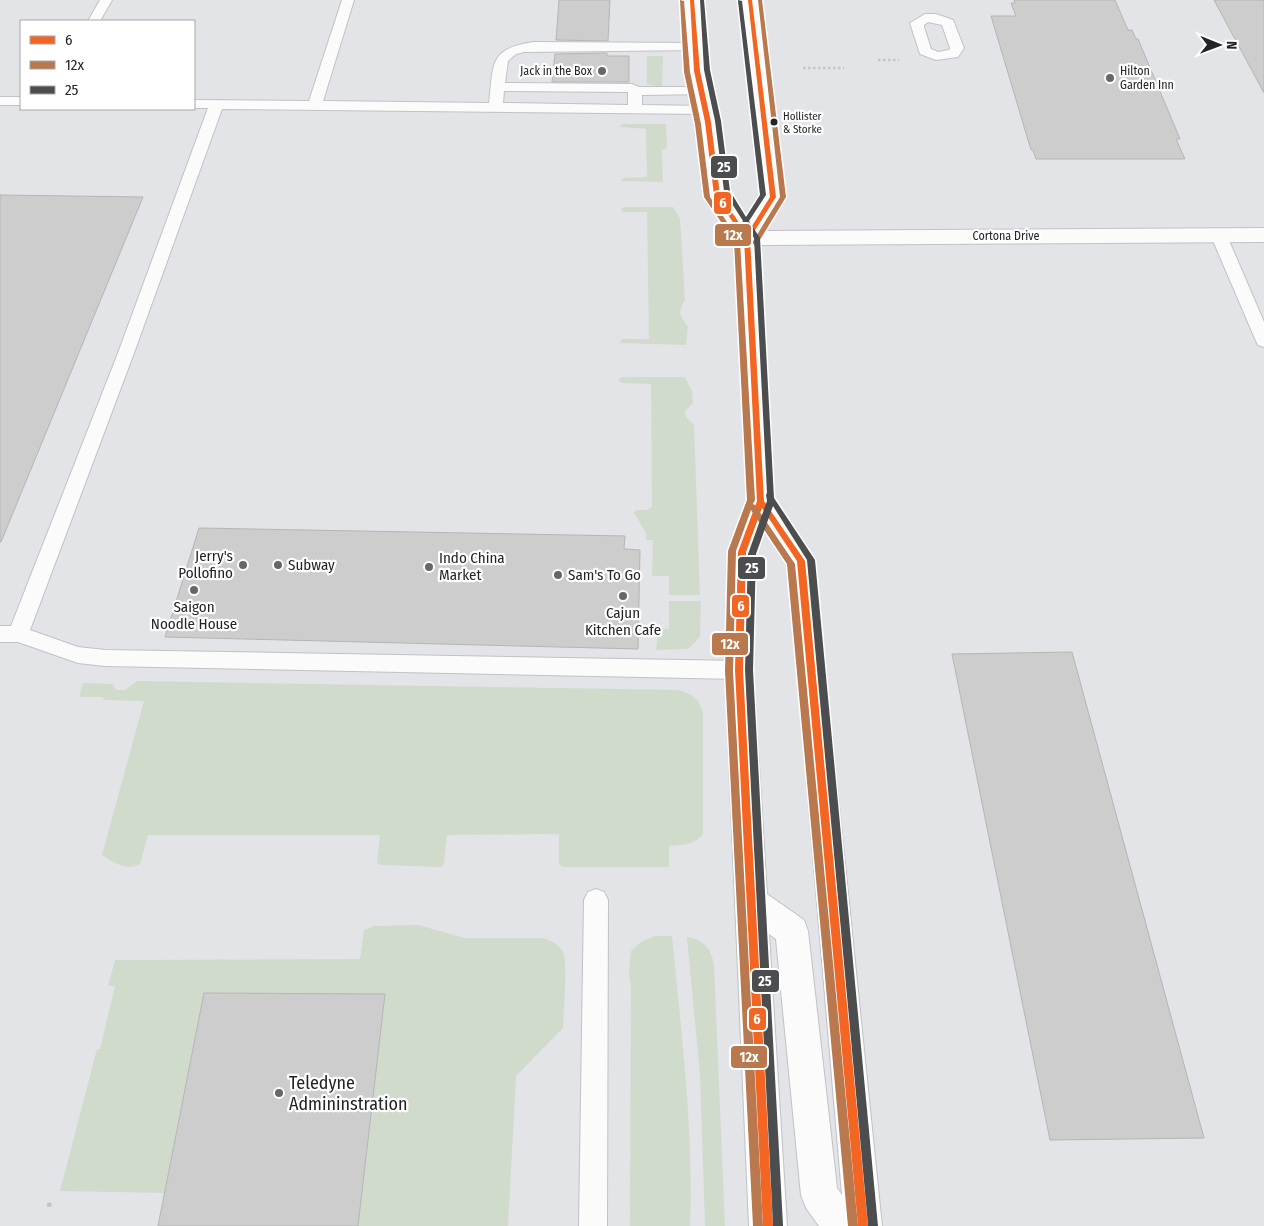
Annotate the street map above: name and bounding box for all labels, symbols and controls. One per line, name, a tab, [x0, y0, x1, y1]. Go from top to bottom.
legend	[20, 20, 195, 110]
north arrow	[1194, 20, 1244, 70]
text: 6	[65, 31, 72, 49]
text: N	[1223, 41, 1240, 50]
text: 12x	[65, 56, 84, 74]
place label: Jack in the Box	[520, 64, 593, 78]
place label: Hilton Garden Inn	[1120, 64, 1174, 92]
marker: Jack in the Box	[596, 65, 608, 77]
marker: Hilton Garden Inn	[1104, 72, 1116, 84]
text: 25	[65, 81, 79, 99]
place label: Hollister & Storke	[783, 110, 822, 136]
marker: Hollister & Storke	[769, 117, 779, 127]
line badge: 25	[710, 155, 738, 179]
text: 25	[716, 159, 731, 176]
line badge: 6	[713, 191, 732, 215]
text: 6	[719, 195, 727, 212]
line badge: 12x	[714, 223, 752, 247]
text: 12x	[724, 227, 743, 244]
street label: Cortona Drive	[973, 229, 1039, 243]
place label: Jerry's Pollofino	[178, 547, 233, 582]
place label: Indo China Market	[439, 549, 505, 584]
place label: Subway	[288, 556, 335, 574]
line badge: 25	[737, 556, 766, 580]
marker: Jerry's Pollofino	[237, 559, 249, 571]
marker: Subway	[272, 559, 284, 571]
text: 25	[744, 560, 759, 577]
marker: Indo China Market	[423, 561, 435, 573]
place label: Sam's To Go	[568, 566, 641, 584]
marker: Sam's To Go	[552, 569, 564, 581]
marker: Saigon Noodle House	[188, 584, 200, 596]
marker: Cajun Kitchen Cafe	[617, 590, 629, 602]
line badge: 6	[731, 594, 750, 618]
place label: Saigon Noodle House	[151, 598, 237, 633]
text: 6	[737, 598, 745, 615]
place label: Cajun Kitchen Cafe	[585, 604, 661, 639]
line badge: 12x	[711, 632, 749, 656]
text: 12x	[721, 636, 740, 653]
line badge: 25	[751, 969, 780, 993]
text: 25	[757, 973, 772, 990]
line badge: 6	[748, 1007, 767, 1031]
text: 6	[753, 1011, 761, 1028]
line badge: 12x	[730, 1045, 768, 1069]
text: 12x	[740, 1049, 759, 1066]
place label: Teledyne Admininstration	[289, 1072, 408, 1115]
marker: Teledyne Admininstration	[273, 1087, 285, 1099]

